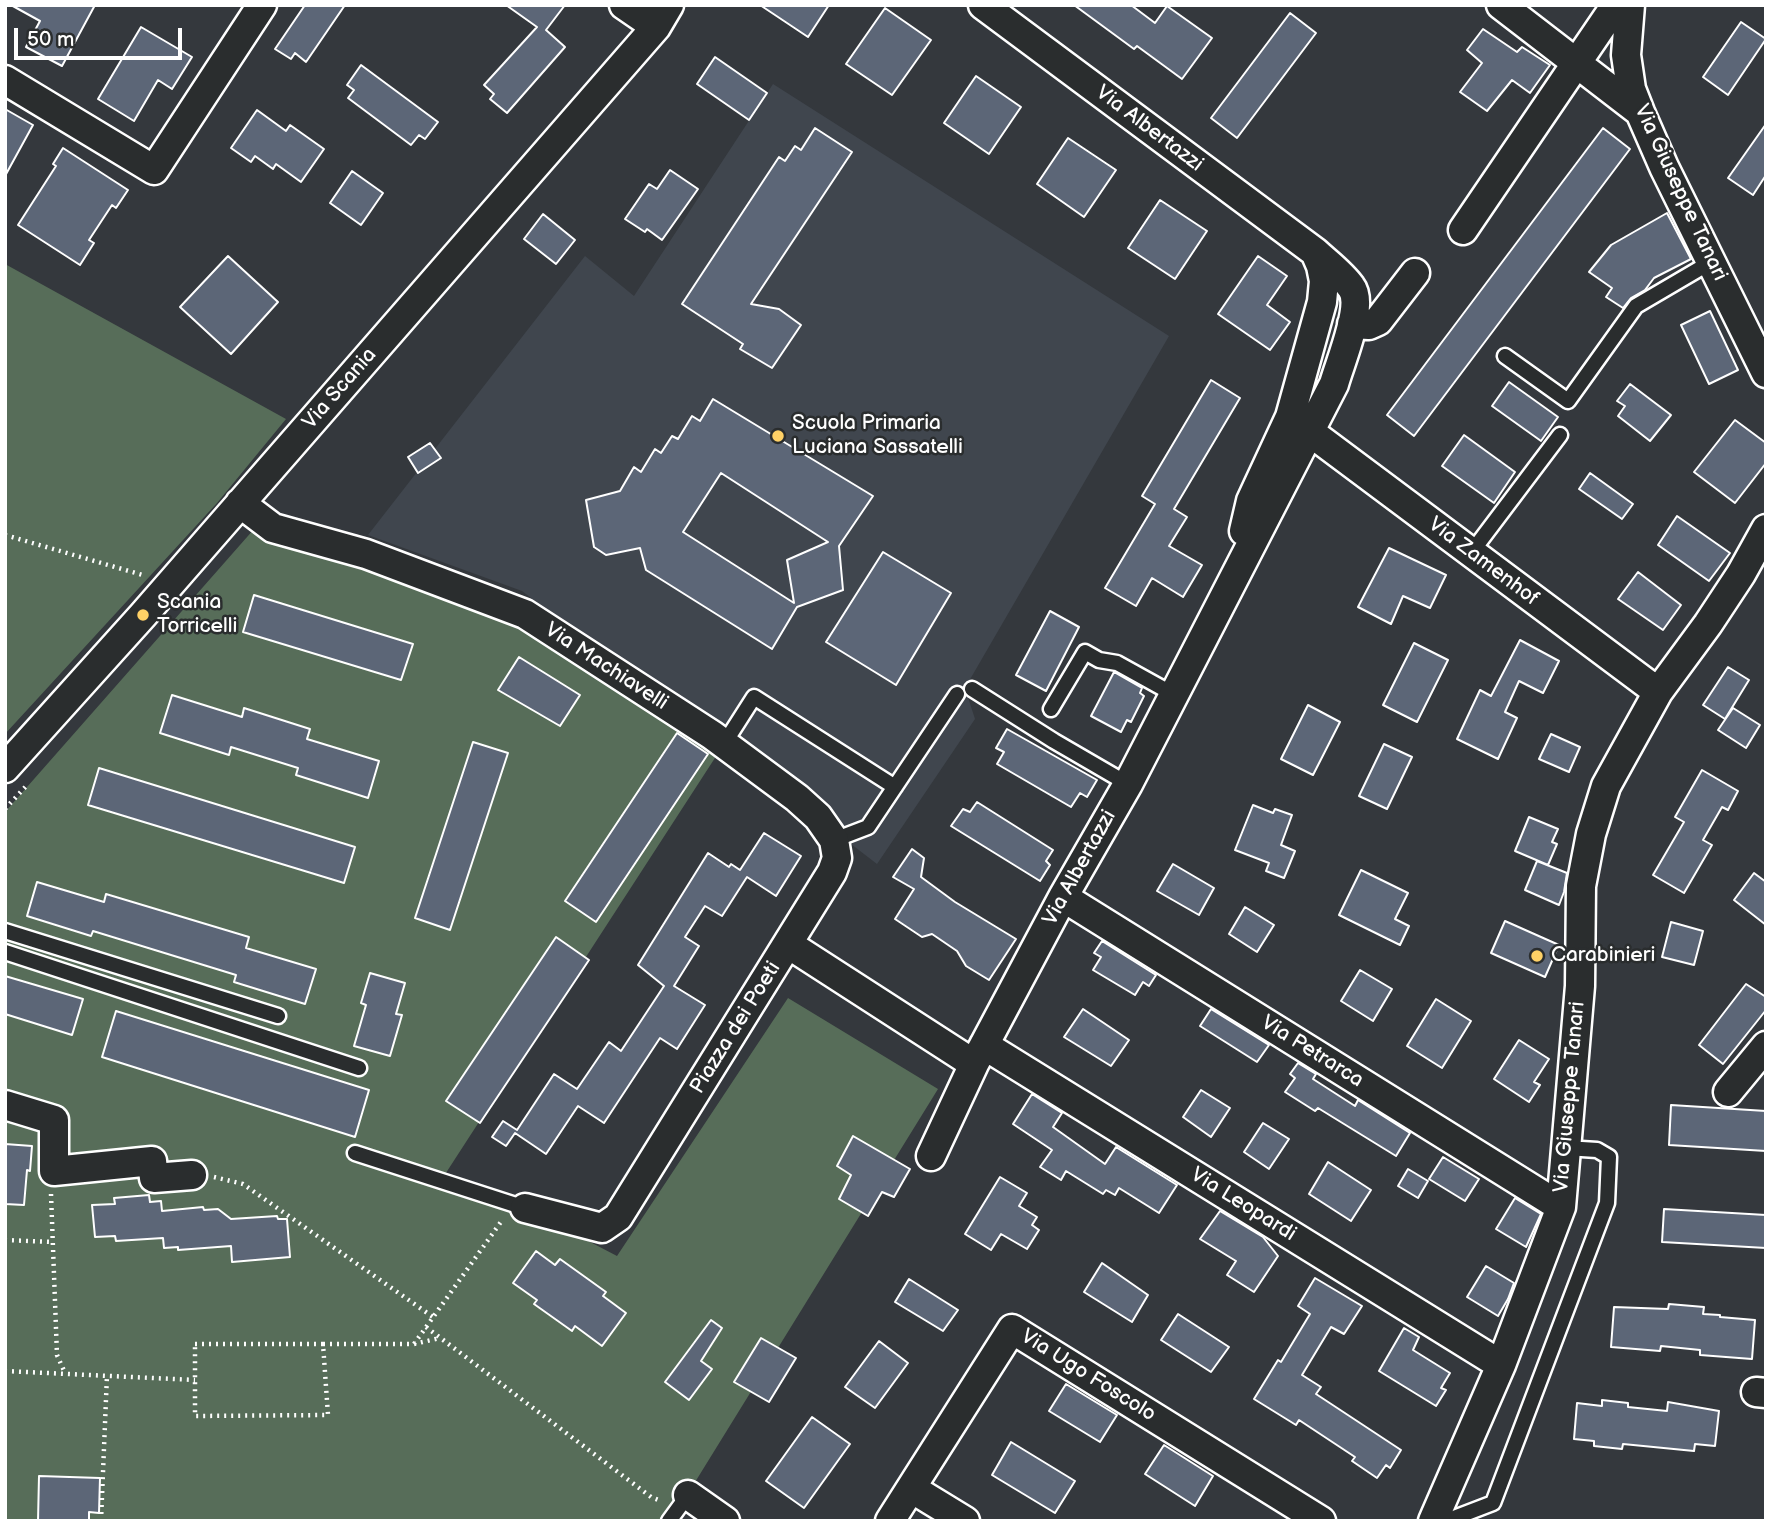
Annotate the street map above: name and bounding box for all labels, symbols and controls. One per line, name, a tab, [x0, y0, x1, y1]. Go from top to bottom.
scale bar	[18, 14, 186, 58]
text: 50 m	[27, 27, 74, 52]
street label: Via Albertazzi	[1090, 80, 1208, 178]
street label: Via Giuseppe Tanari	[1628, 101, 1732, 285]
street label: Via Scania	[298, 343, 382, 435]
place label: Scuola Primaria Luciana Sassatelli	[792, 411, 963, 461]
marker: Scuola Primaria Luciana Sassatelli	[770, 428, 786, 444]
street label: Via Zamenhof	[1423, 512, 1543, 612]
place label: Scania Torricelli	[157, 590, 237, 640]
marker: Scania Torricelli	[135, 607, 151, 623]
street label: Via Machiavelli	[540, 618, 672, 716]
street label: Via Albertazzi	[1038, 806, 1122, 930]
place label: Carabinieri	[1551, 943, 1655, 969]
marker: Carabinieri	[1529, 948, 1545, 964]
street label: Piazza dei Poeti	[685, 957, 787, 1099]
street label: Via Giuseppe Tanari	[1549, 1000, 1591, 1194]
street label: Via Petrarca	[1256, 1011, 1368, 1093]
street label: Via Leopardi	[1186, 1163, 1300, 1247]
street label: Via Ugo Foscolo	[1016, 1324, 1160, 1428]

